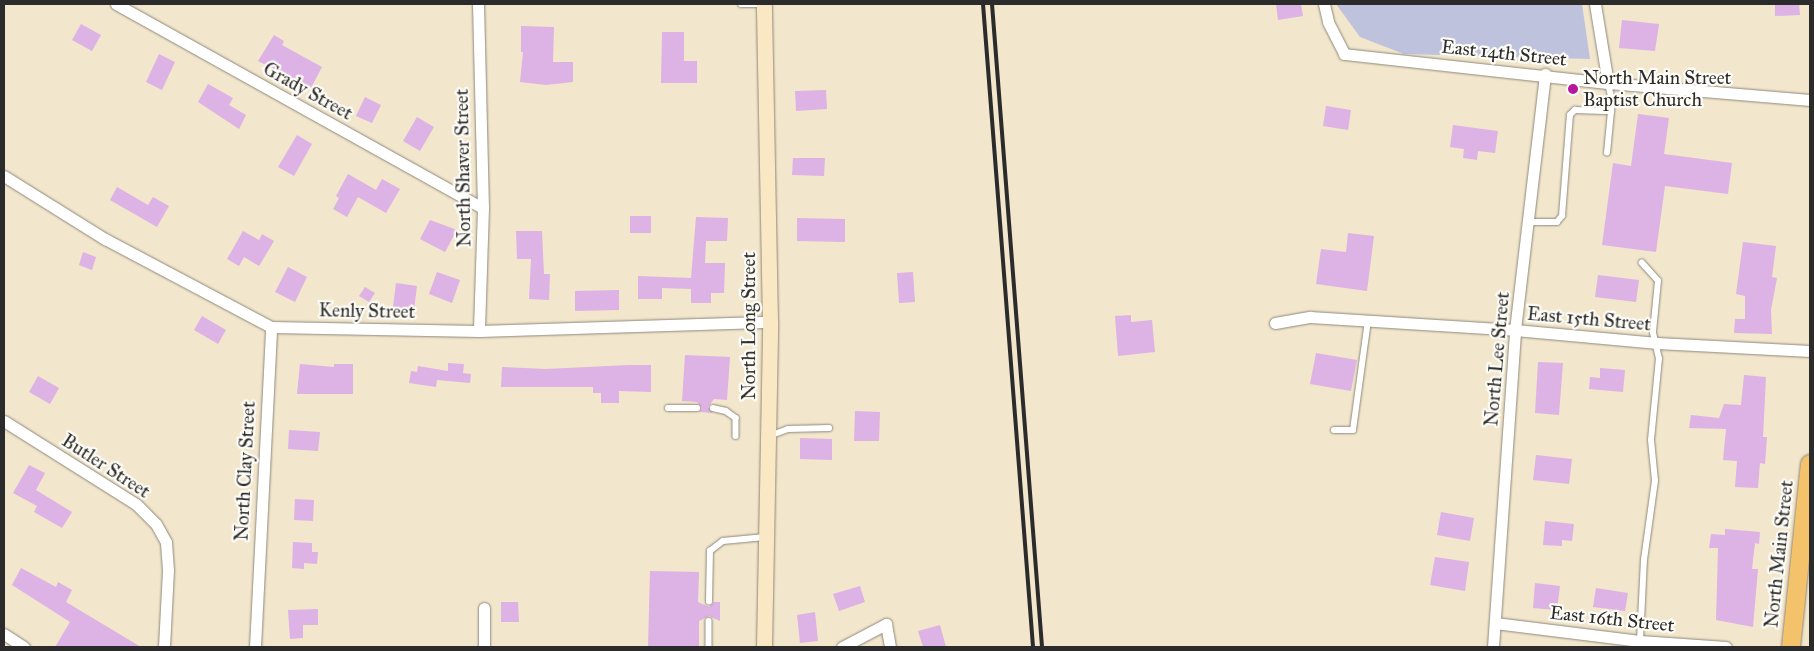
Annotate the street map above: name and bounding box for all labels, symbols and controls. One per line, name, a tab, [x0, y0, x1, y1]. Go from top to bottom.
street label: East 14th Street	[1440, 35, 1568, 71]
street label: Grady Street	[259, 57, 357, 125]
place label: North Main Street Baptist Church	[1583, 67, 1731, 111]
marker: North Main Street Baptist Church	[1567, 83, 1579, 95]
street label: North Shaver Street	[450, 89, 476, 247]
street label: North Long Street	[738, 252, 760, 400]
street label: North Lee Street	[1480, 291, 1514, 427]
street label: Kenly Street	[319, 299, 415, 323]
street label: East 15th Street	[1526, 302, 1652, 336]
street label: North Clay Street	[230, 400, 260, 542]
street label: Butler Street	[58, 429, 154, 503]
street label: North Main Street	[1760, 479, 1798, 629]
street label: East 16th Street	[1549, 601, 1675, 637]

